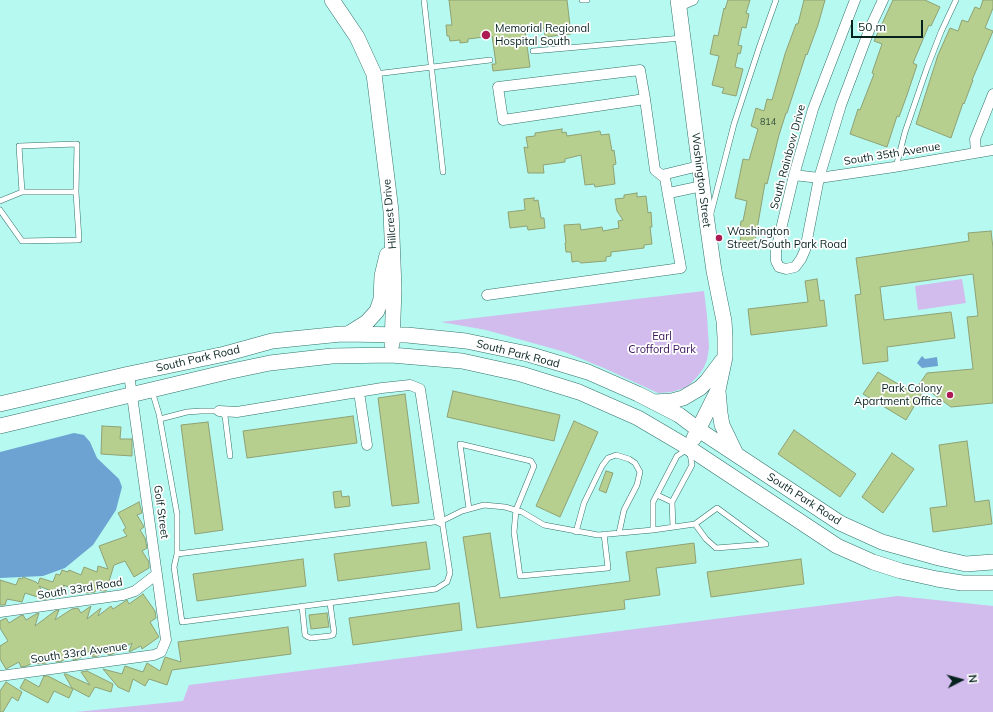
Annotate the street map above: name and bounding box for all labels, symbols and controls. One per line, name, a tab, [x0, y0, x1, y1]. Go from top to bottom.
scale bar	[853, 12, 925, 38]
text: 50 m	[858, 19, 886, 34]
place label: Memorial Regional Hospital South	[495, 22, 590, 48]
marker: Memorial Regional Hospital South	[480, 29, 492, 41]
street label: South Rainbow Drive	[768, 103, 808, 211]
house number: 814	[760, 117, 776, 127]
street label: Washington Street	[689, 132, 713, 228]
street label: South 35th Avenue	[843, 140, 941, 168]
street label: Hillcrest Drive	[380, 178, 400, 250]
place label: Washington Street/South Park Road	[727, 225, 847, 251]
marker: Washington Street/South Park Road	[714, 233, 724, 243]
park label: Earl Crofford Park	[628, 330, 696, 356]
street label: South Park Road	[475, 337, 561, 371]
street label: South Park Road	[155, 343, 241, 375]
place label: Park Colony Apartment Office	[854, 382, 942, 408]
marker: Park Colony Apartment Office	[945, 390, 955, 400]
street label: South Park Road	[764, 470, 844, 528]
street label: Golf Street	[151, 484, 171, 540]
street label: South 33rd Road	[36, 576, 124, 602]
street label: South 33rd Avenue	[30, 640, 128, 666]
north arrow	[941, 660, 981, 700]
text: N	[966, 674, 980, 684]

